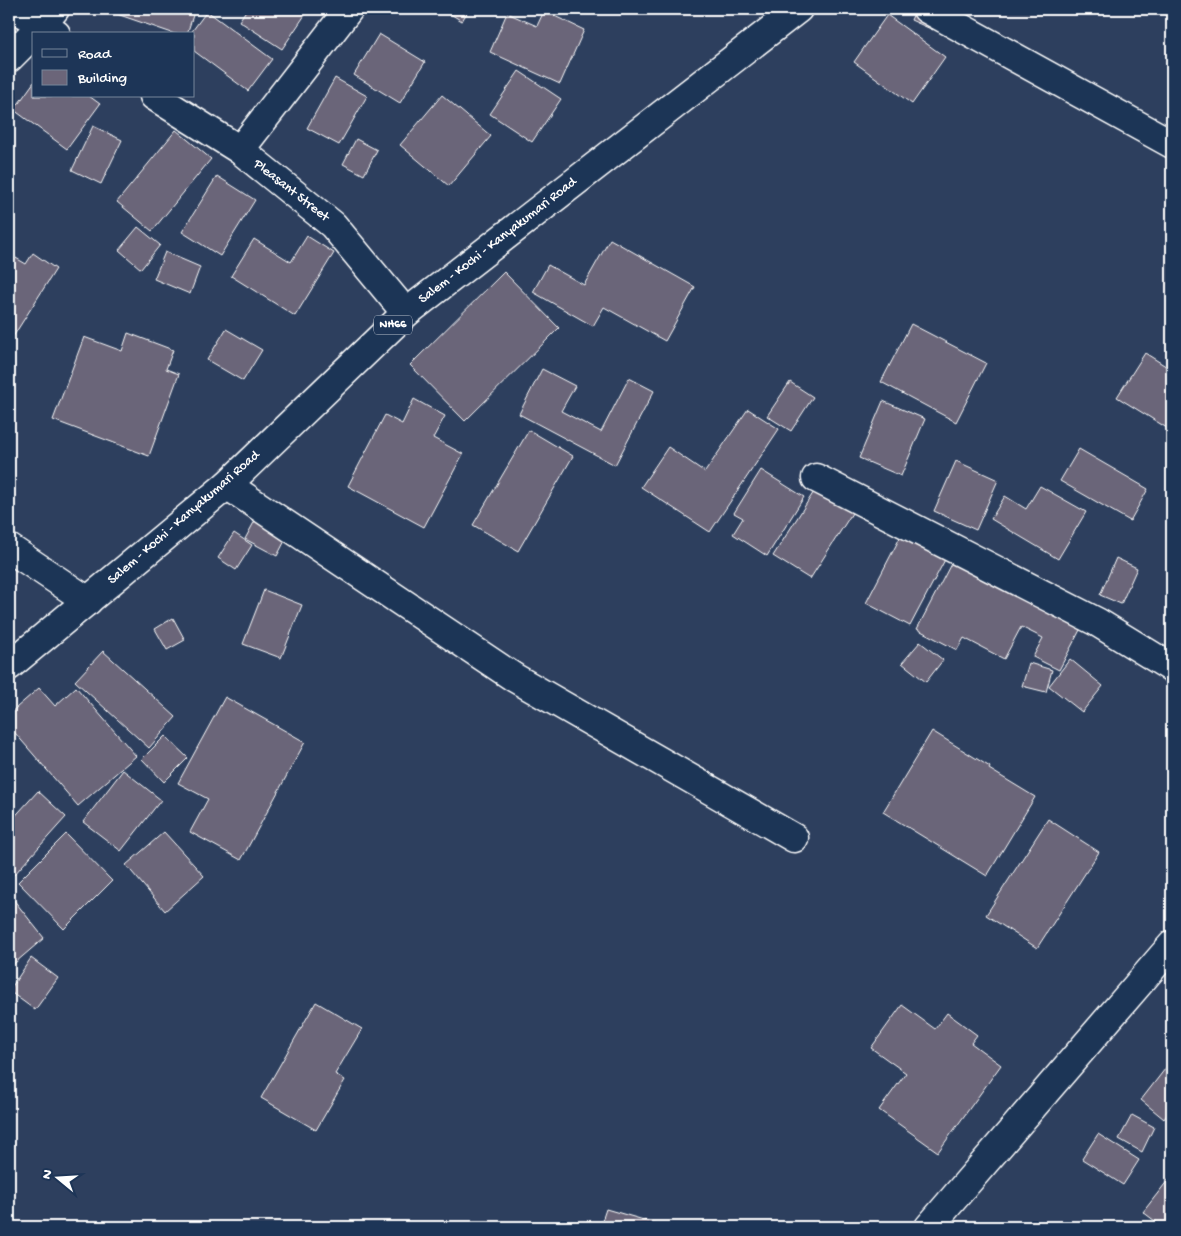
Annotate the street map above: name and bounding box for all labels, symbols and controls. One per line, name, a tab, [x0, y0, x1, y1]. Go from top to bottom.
legend	[32, 32, 195, 98]
text: Road	[78, 46, 112, 64]
text: Building	[77, 70, 127, 88]
street label: Pleasant Street	[249, 155, 333, 227]
street label: Salem - Kochi - Kanyakumari Road	[416, 173, 582, 308]
road number: NH66	[374, 316, 412, 334]
street label: Salem - Kochi - Kanyakumari Road	[104, 446, 265, 589]
north arrow	[32, 1154, 82, 1204]
text: N	[39, 1168, 58, 1182]

